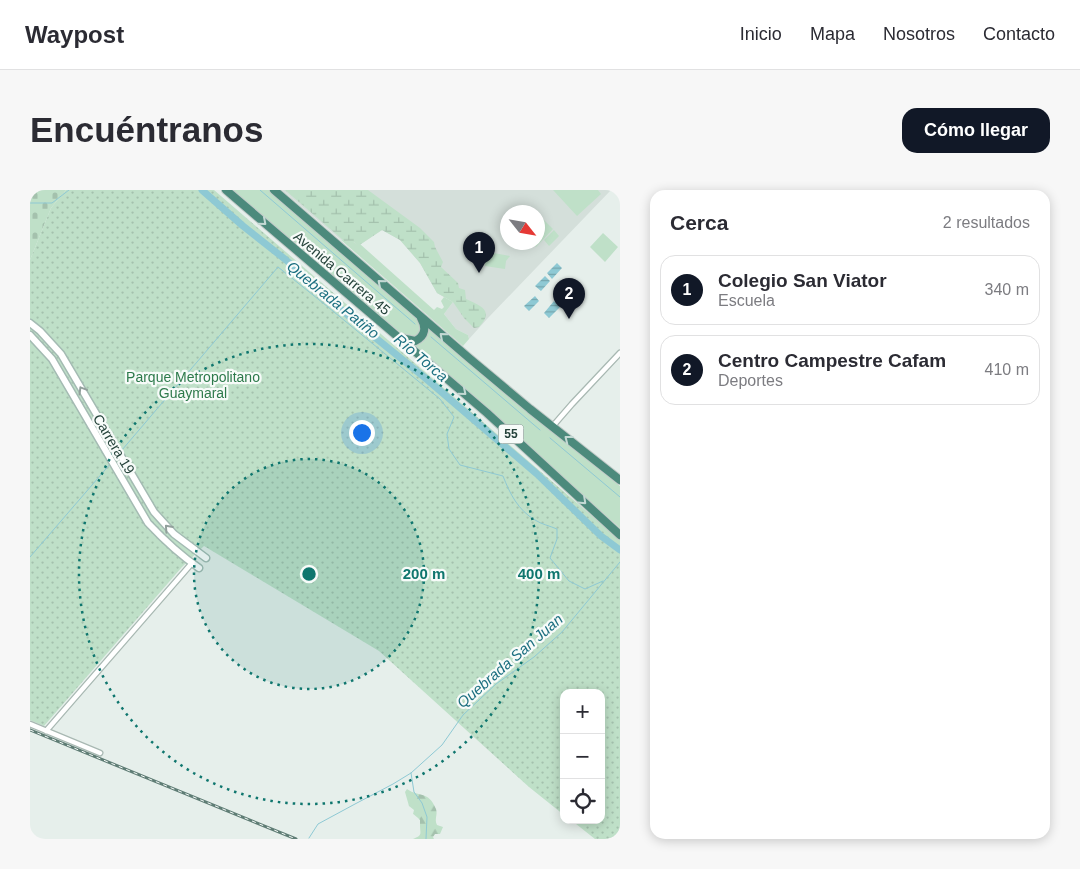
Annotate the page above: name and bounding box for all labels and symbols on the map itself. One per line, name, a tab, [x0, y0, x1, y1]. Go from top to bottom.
north arrow	[500, 205, 545, 250]
one-way arrow	[257, 216, 266, 224]
street label: Avenida Carrera 45	[290, 228, 394, 318]
pin: 1	[463, 232, 495, 273]
water label: Quebrada Patiño	[284, 257, 383, 342]
pin: 2	[553, 278, 585, 319]
one-way arrow	[378, 279, 387, 288]
water label: Río Torca	[391, 330, 451, 385]
one-way arrow	[440, 333, 449, 341]
park label: Parque Metropolitano Guaymaral	[126, 369, 260, 401]
one-way arrow	[457, 386, 466, 395]
one-way arrow	[79, 387, 89, 396]
street label: Carrera 19	[90, 411, 138, 477]
your location	[349, 420, 375, 446]
road number: 55	[498, 424, 524, 443]
one-way arrow	[565, 437, 574, 445]
one-way arrow	[577, 495, 586, 504]
one-way arrow	[165, 524, 174, 533]
centre of rings	[300, 565, 318, 583]
text: 200 m	[403, 565, 445, 582]
text: 400 m	[518, 565, 560, 582]
water label: Quebrada San Juan	[453, 610, 566, 711]

